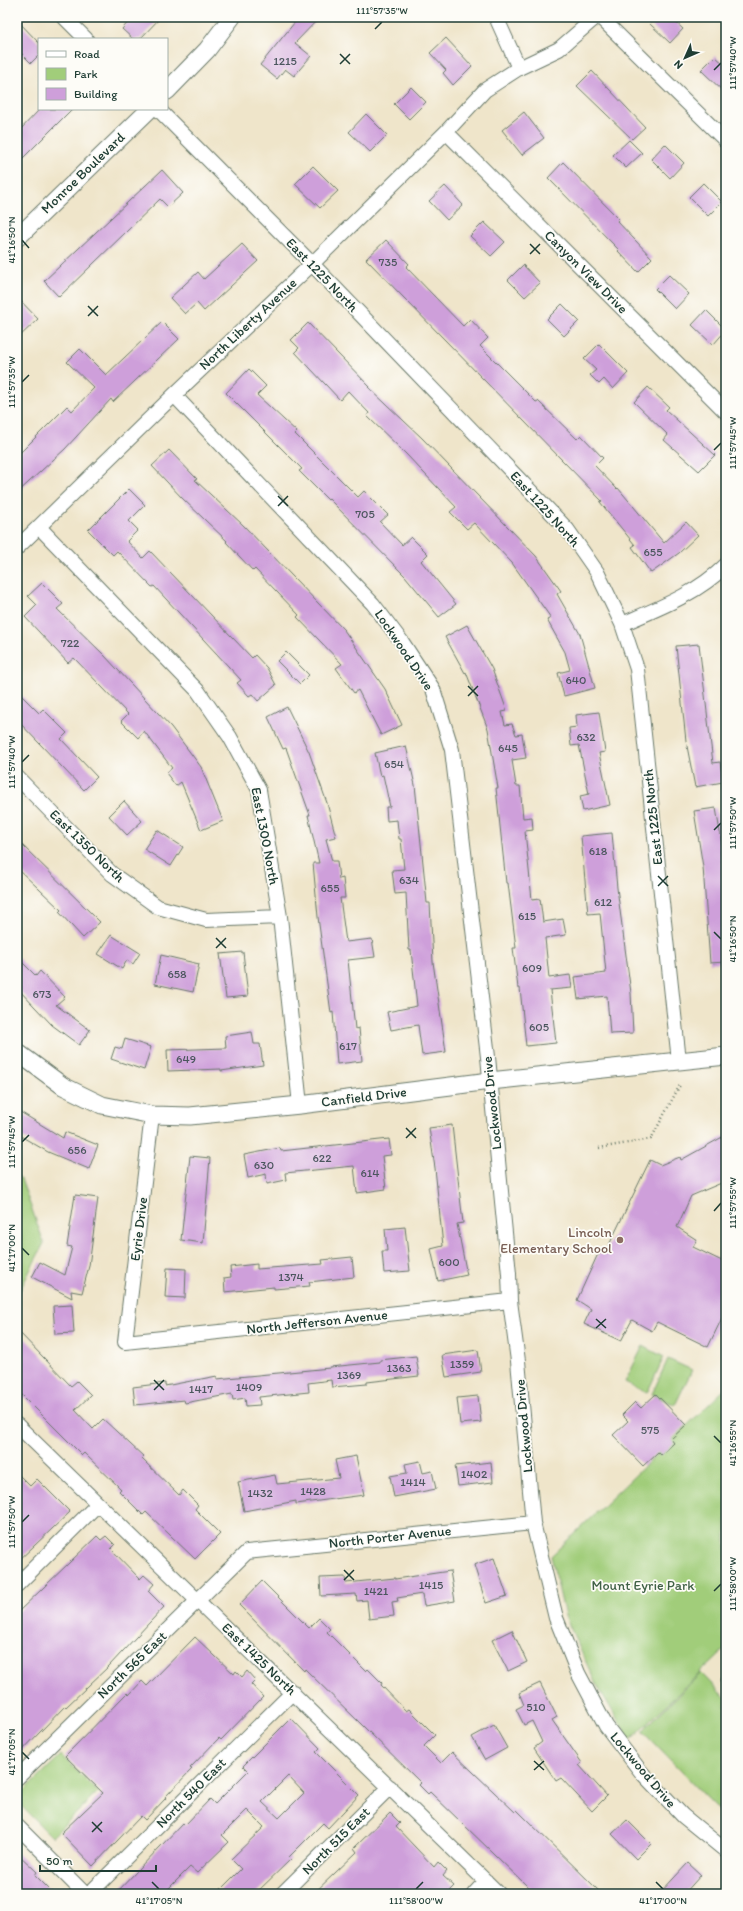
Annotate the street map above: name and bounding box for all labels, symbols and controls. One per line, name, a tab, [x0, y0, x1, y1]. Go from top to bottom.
text: 111°57'35"W	[356, 4, 408, 17]
text: 111°57'40"W	[726, 36, 739, 90]
legend	[38, 38, 168, 110]
north arrow	[665, 38, 705, 78]
text: Road	[74, 47, 100, 61]
house number: 1215	[273, 54, 297, 68]
text: N	[671, 57, 686, 72]
text: Park	[74, 67, 98, 81]
text: Building	[74, 87, 118, 101]
street label: Monroe Boulevard	[38, 128, 129, 217]
text: 41°16'50"N	[5, 216, 18, 264]
street label: Canyon View Drive	[541, 227, 631, 317]
street label: East 1225 North	[282, 234, 362, 316]
house number: 735	[379, 255, 397, 269]
street label: North Liberty Avenue	[196, 274, 301, 374]
text: 111°57'35"W	[5, 356, 18, 408]
text: 111°57'45"W	[726, 416, 739, 469]
street label: East 1225 North	[506, 468, 584, 551]
house number: 705	[355, 507, 375, 521]
house number: 655	[644, 545, 662, 559]
street label: Lockwood Drive	[371, 606, 437, 694]
house number: 722	[61, 636, 80, 650]
house number: 640	[566, 673, 586, 687]
house number: 632	[576, 730, 596, 744]
text: 111°57'40"W	[5, 735, 18, 789]
house number: 645	[498, 741, 518, 755]
house number: 654	[384, 757, 404, 771]
street label: East 1225 North	[639, 768, 666, 866]
street label: East 1300 North	[247, 786, 283, 887]
text: 111°57'50"W	[726, 796, 739, 849]
street label: East 1350 North	[46, 806, 128, 886]
house number: 618	[589, 844, 608, 858]
house number: 634	[399, 873, 419, 887]
house number: 655	[321, 881, 339, 895]
house number: 612	[594, 895, 613, 909]
house number: 615	[518, 909, 536, 923]
text: 41°16'50"N	[726, 915, 739, 963]
house number: 609	[522, 961, 542, 975]
house number: 658	[167, 967, 187, 981]
house number: 673	[33, 987, 52, 1001]
house number: 605	[529, 1020, 549, 1034]
house number: 617	[339, 1039, 357, 1053]
house number: 649	[176, 1052, 196, 1066]
street label: Lockwood Drive	[479, 1055, 505, 1151]
street label: Canfield Drive	[320, 1083, 408, 1111]
text: 111°57'45"W	[5, 1115, 18, 1168]
house number: 656	[68, 1143, 87, 1157]
house number: 622	[313, 1151, 332, 1165]
house number: 630	[254, 1158, 274, 1172]
house number: 614	[360, 1166, 380, 1180]
text: 111°57'55"W	[726, 1177, 739, 1229]
street label: Eyrie Drive	[127, 1196, 151, 1262]
text: 41°17'00"N	[5, 1224, 18, 1272]
place label: Lincoln Elementary School	[500, 1224, 612, 1257]
marker: Lincoln Elementary School	[615, 1235, 625, 1245]
house number: 600	[438, 1255, 460, 1269]
house number: 1374	[278, 1270, 304, 1284]
street label: North Jefferson Avenue	[246, 1306, 389, 1338]
house number: 1359	[450, 1357, 474, 1371]
house number: 1363	[387, 1361, 412, 1375]
house number: 1369	[337, 1368, 361, 1382]
street label: Lockwood Drive	[511, 1378, 537, 1473]
house number: 1409	[236, 1380, 262, 1394]
house number: 1417	[189, 1382, 213, 1396]
text: 41°16'55"N	[726, 1420, 739, 1466]
house number: 575	[641, 1423, 659, 1437]
house number: 1402	[461, 1467, 488, 1481]
house number: 1414	[400, 1475, 426, 1489]
house number: 1428	[300, 1484, 326, 1498]
house number: 1432	[247, 1486, 273, 1500]
text: 111°57'50"W	[5, 1495, 18, 1548]
street label: North Porter Avenue	[328, 1522, 452, 1552]
text: 111°58'00"W	[726, 1557, 739, 1611]
park label: Mount Eyrie Park	[591, 1577, 695, 1594]
house number: 1415	[419, 1578, 443, 1592]
house number: 1421	[364, 1584, 389, 1598]
street label: East 1425 North	[218, 1619, 300, 1699]
street label: North 565 East	[94, 1628, 170, 1702]
house number: 510	[526, 1700, 546, 1714]
text: 41°17'05"N	[5, 1728, 18, 1775]
street label: Lockwood Drive	[606, 1729, 680, 1812]
street label: North 540 East	[152, 1754, 230, 1832]
street label: North 515 East	[299, 1804, 373, 1878]
scale bar	[40, 1847, 156, 1873]
text: 50 m	[46, 1854, 72, 1868]
text: 41°17'05"N	[136, 1894, 183, 1907]
text: 111°58'00"W	[389, 1894, 443, 1907]
text: 41°17'00"N	[639, 1894, 687, 1907]

